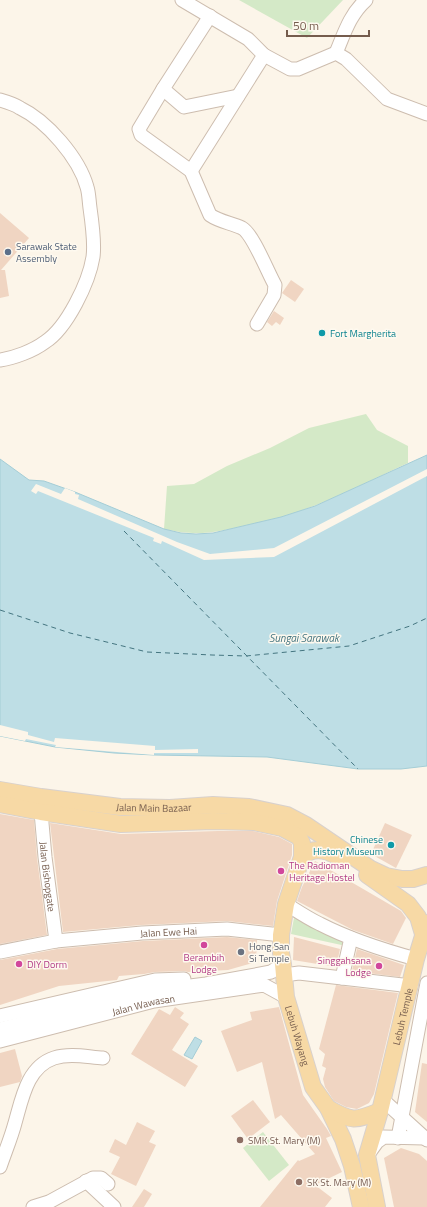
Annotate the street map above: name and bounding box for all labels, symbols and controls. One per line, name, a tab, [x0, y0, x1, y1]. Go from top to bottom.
scale bar	[287, 12, 369, 38]
text: 50 m	[293, 16, 319, 35]
place label: Sarawak State Assembly	[16, 239, 77, 266]
marker: Sarawak State Assembly	[3, 247, 13, 257]
place label: Fort Margherita	[330, 326, 396, 341]
marker: Fort Margherita	[317, 328, 327, 338]
water label: Sungai Sarawak	[269, 630, 340, 646]
street label: Jalan Main Bazaar	[115, 799, 192, 816]
place label: Chinese History Museum	[313, 832, 383, 859]
marker: Chinese History Museum	[386, 840, 396, 850]
street label: Jalan Bishopgate	[36, 841, 60, 913]
place label: The Radioman Heritage Hostel	[289, 858, 355, 885]
marker: The Radioman Heritage Hostel	[276, 866, 286, 876]
street label: Jalan Ewe Hai	[139, 923, 197, 941]
place label: Hong San Si Temple	[249, 939, 290, 966]
marker: Berambih Lodge	[199, 940, 209, 950]
marker: Hong San Si Temple	[236, 947, 246, 957]
place label: Berambih Lodge	[184, 950, 224, 977]
place label: Singgahsana Lodge	[317, 953, 371, 980]
place label: DIY Dorm	[27, 957, 67, 972]
marker: DIY Dorm	[14, 959, 24, 969]
marker: Singgahsana Lodge	[374, 961, 384, 971]
street label: Lebuh Temple	[388, 986, 416, 1047]
street label: Jalan Wawasan	[110, 991, 176, 1019]
street label: Lebuh Wayang	[282, 1004, 314, 1067]
place label: SMK St. Mary (M)	[248, 1133, 321, 1148]
marker: SMK St. Mary (M)	[235, 1135, 245, 1145]
place label: SK St. Mary (M)	[307, 1175, 371, 1190]
marker: SK St. Mary (M)	[294, 1177, 304, 1187]

